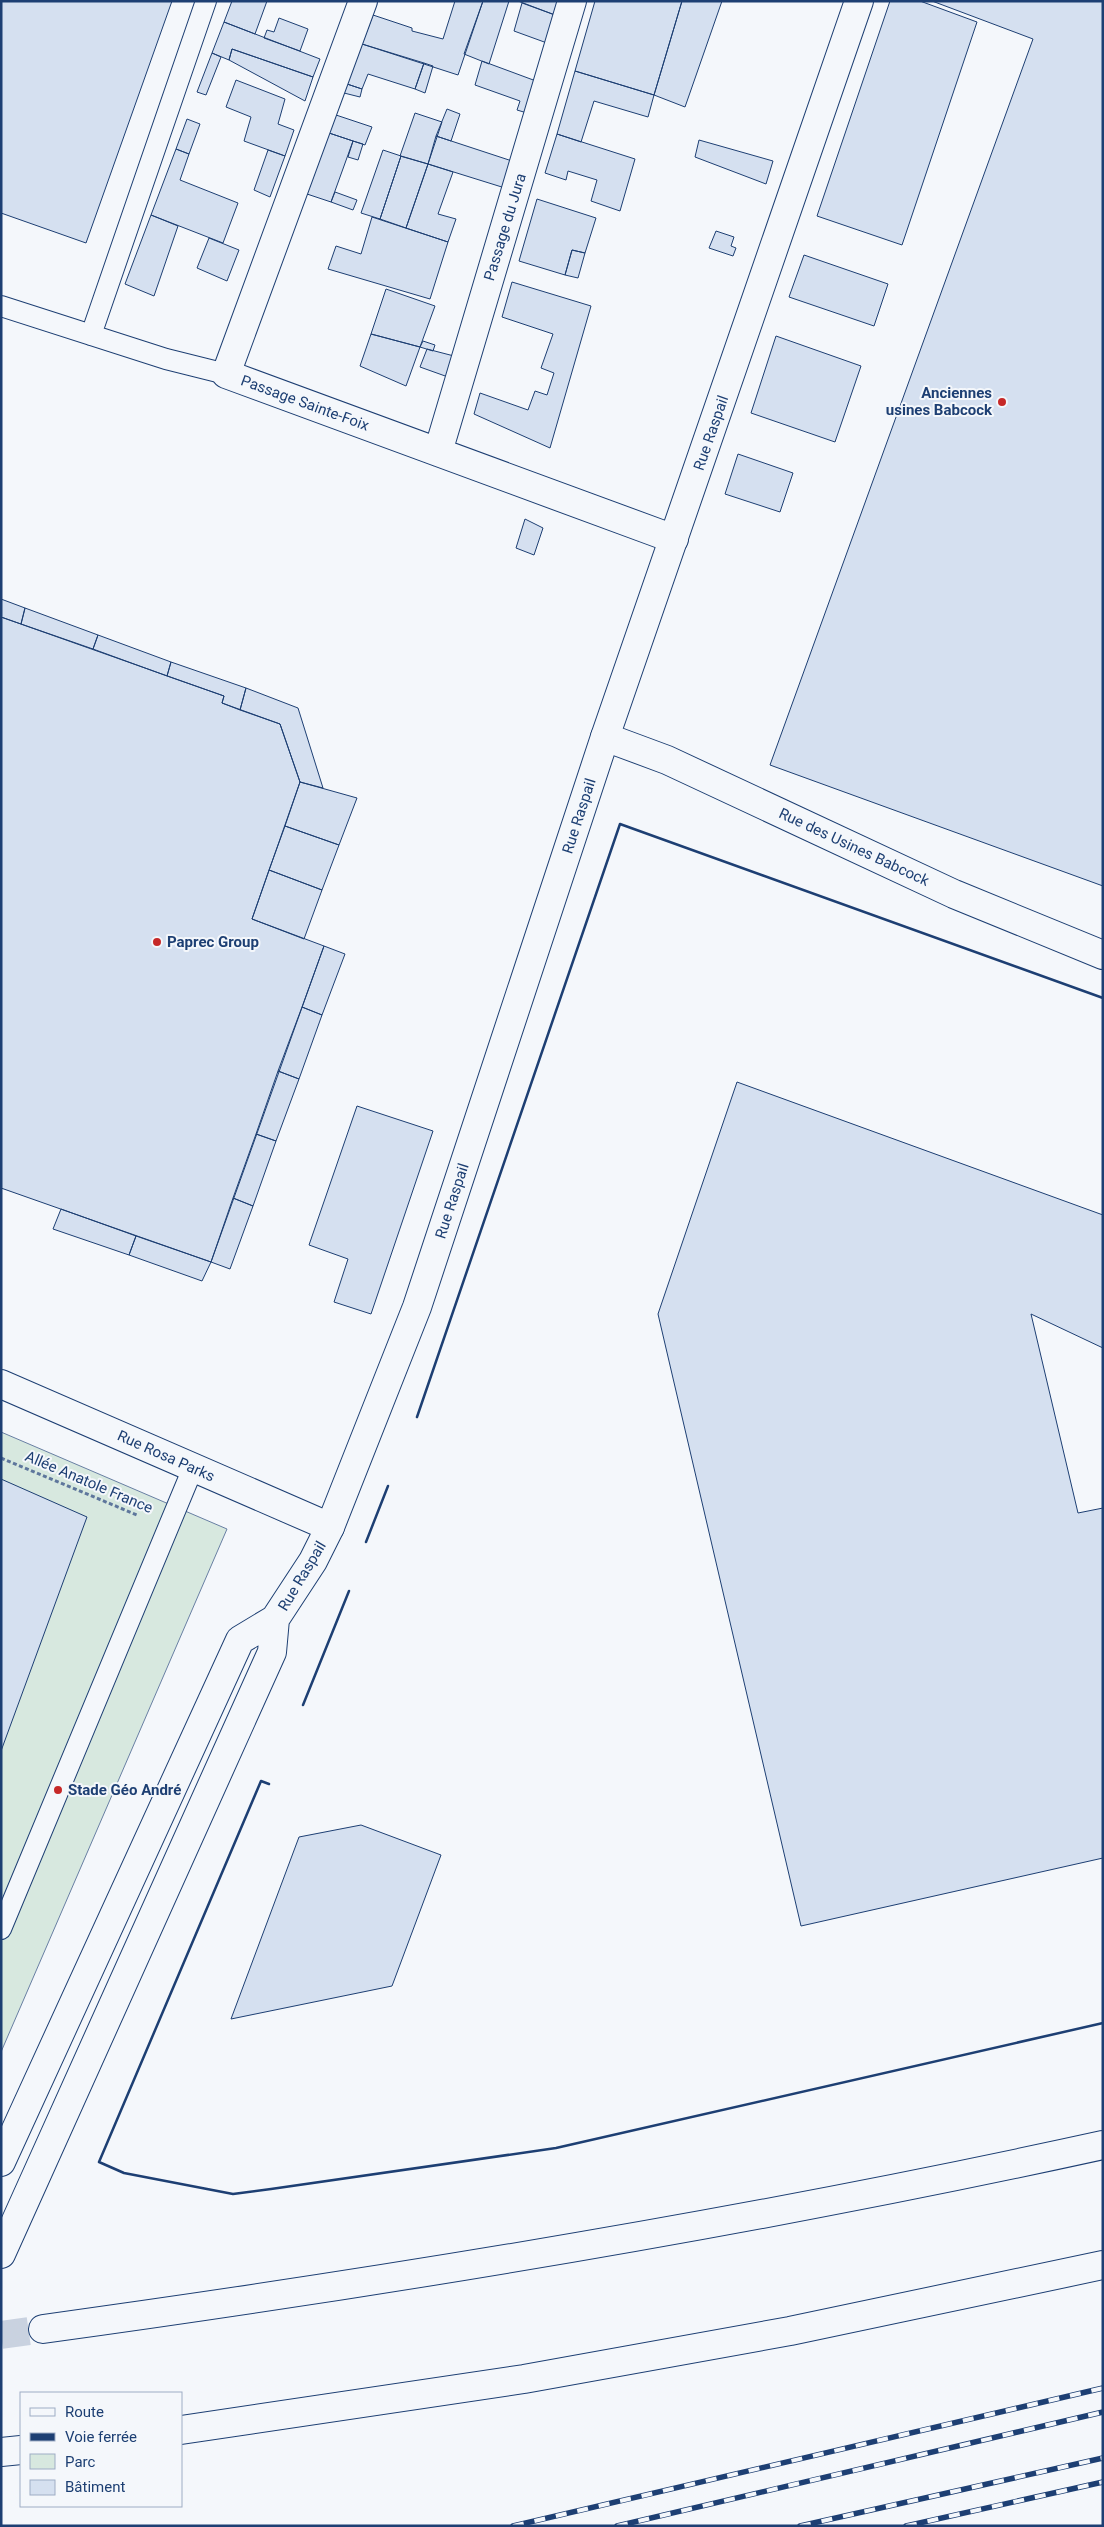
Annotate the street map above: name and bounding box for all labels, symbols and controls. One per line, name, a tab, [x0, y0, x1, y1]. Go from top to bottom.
street label: Passage du Jura	[480, 171, 530, 283]
street label: Passage Sainte-Foix	[238, 371, 372, 435]
place label: Anciennes usines Babcock	[886, 384, 993, 419]
street label: Rue Raspail	[690, 393, 732, 473]
marker: Anciennes usines Babcock	[996, 396, 1008, 408]
street label: Rue Raspail	[558, 776, 600, 856]
street label: Rue des Usines Babcock	[776, 804, 932, 890]
place label: Paprec Group	[167, 933, 259, 951]
marker: Paprec Group	[151, 936, 163, 948]
street label: Rue Raspail	[431, 1161, 473, 1241]
street label: Rue Rosa Parks	[115, 1427, 217, 1485]
street label: Allée Anatole France	[23, 1447, 155, 1517]
street label: Rue Raspail	[274, 1538, 330, 1614]
place label: Stade Géo André	[68, 1781, 181, 1799]
marker: Stade Géo André	[52, 1784, 64, 1796]
legend	[20, 2392, 182, 2507]
text: Route	[65, 2403, 104, 2421]
text: Voie ferrée	[65, 2428, 137, 2446]
text: Parc	[65, 2453, 95, 2471]
text: Bâtiment	[65, 2478, 125, 2496]

